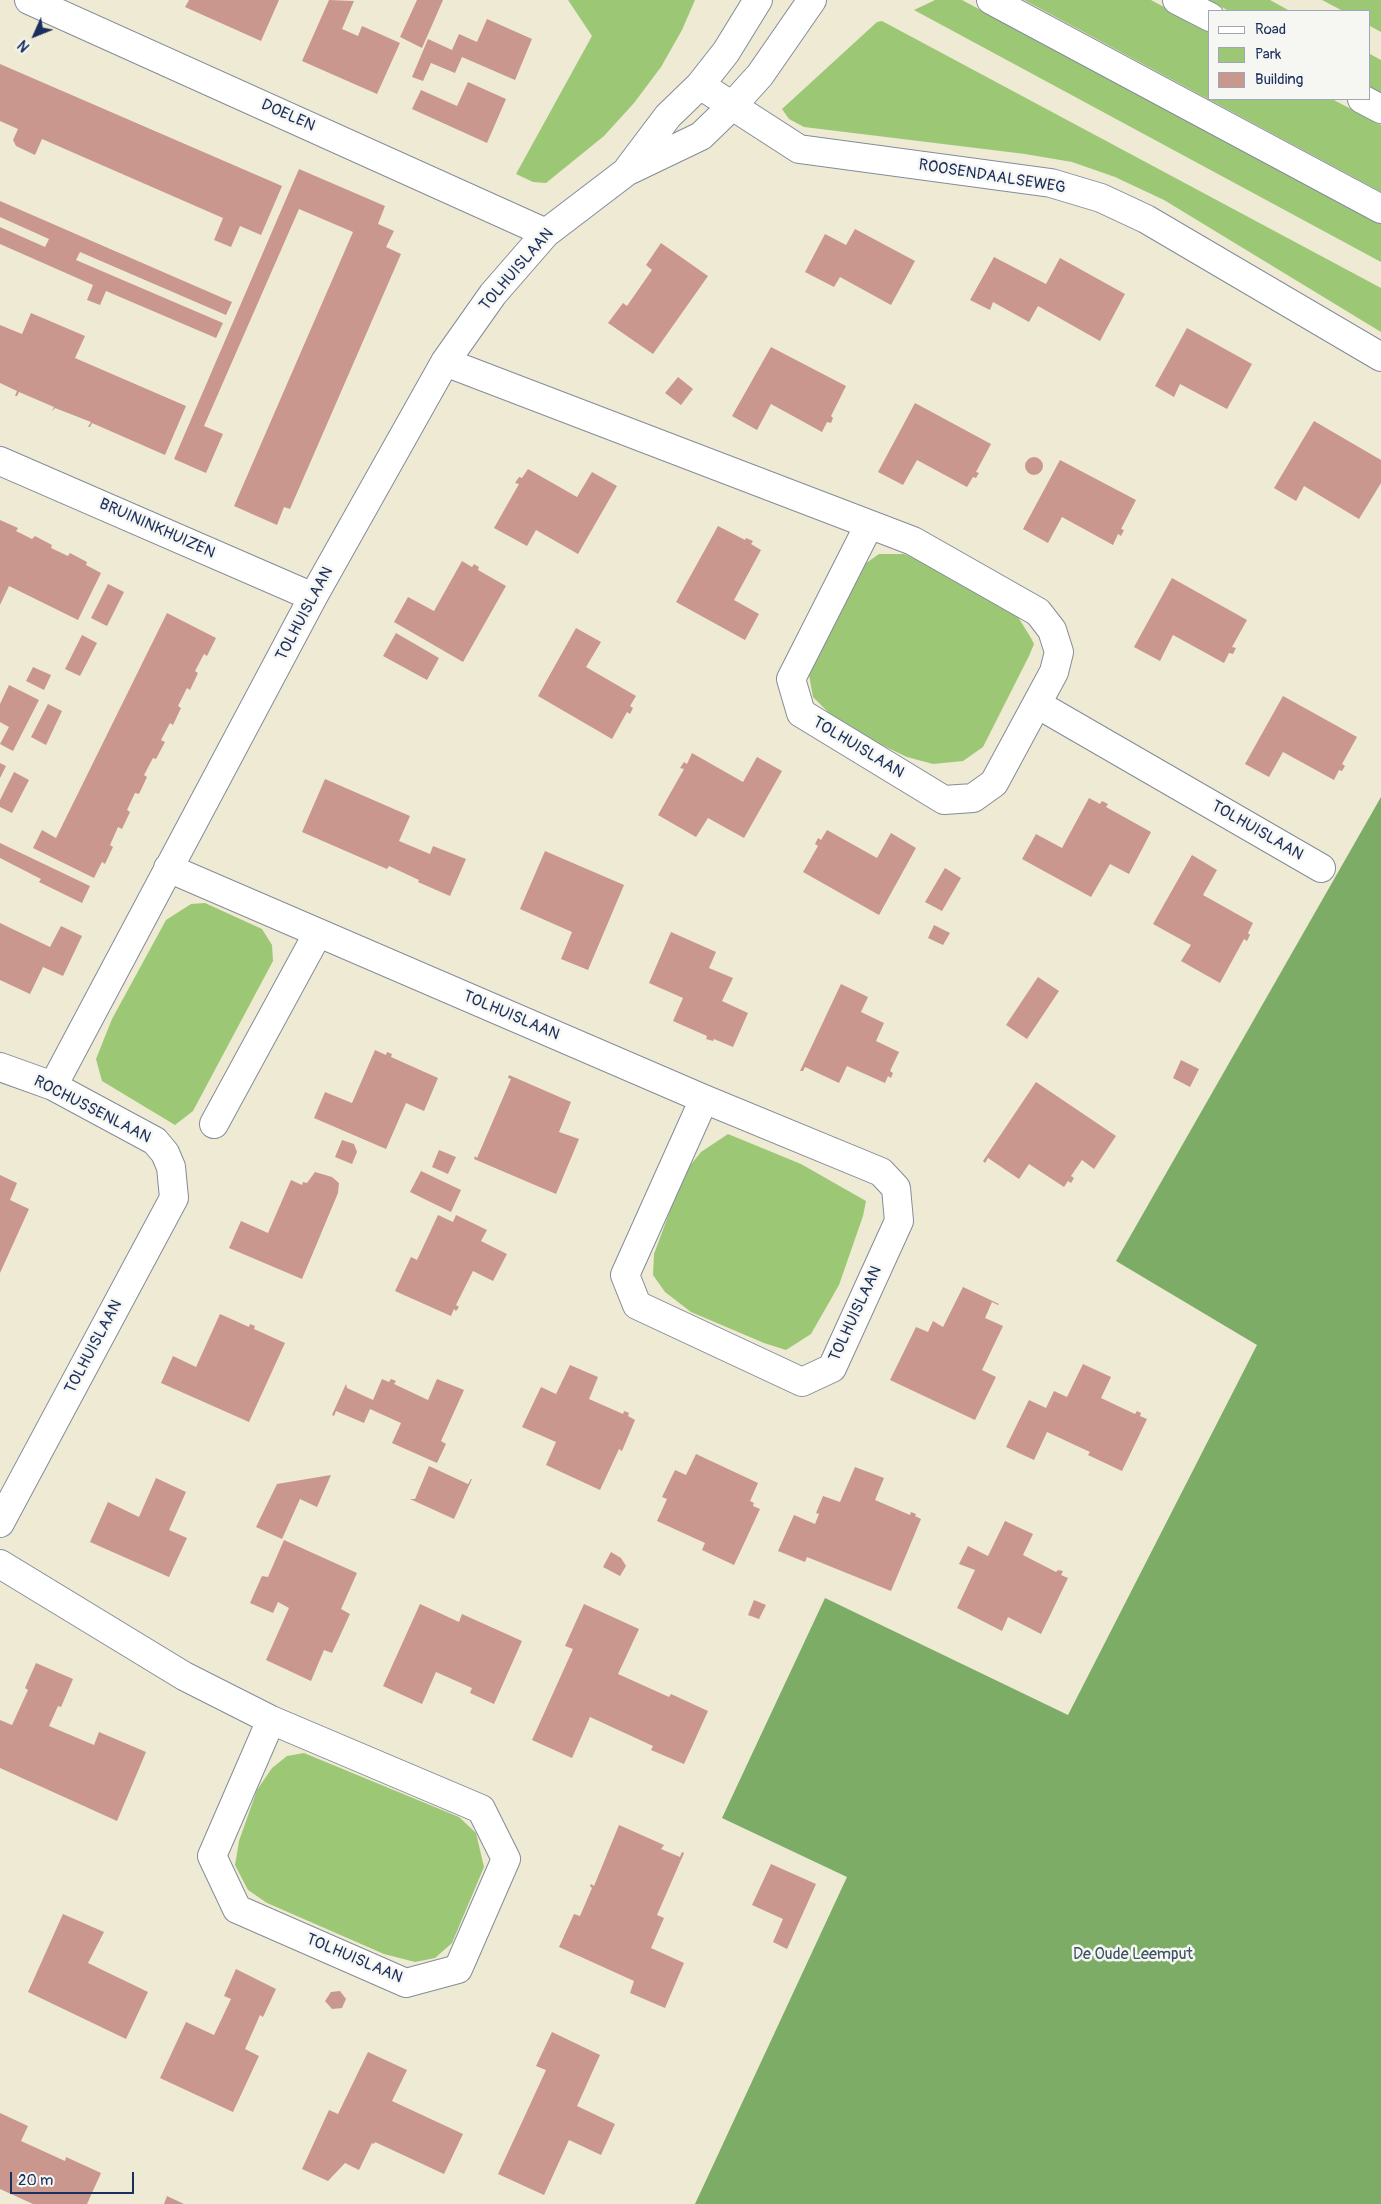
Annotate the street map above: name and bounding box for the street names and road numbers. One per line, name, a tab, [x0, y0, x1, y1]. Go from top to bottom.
street label: DOELEN	[258, 96, 318, 136]
street label: ROOSENDAALSEWEG	[917, 156, 1067, 198]
street label: TOLHUISLAAN	[476, 225, 558, 315]
street label: BRUININKHUIZEN	[96, 495, 218, 563]
street label: TOLHUISLAAN	[272, 564, 338, 664]
street label: TOLHUISLAAN	[809, 713, 907, 783]
street label: TOLHUISLAAN	[1207, 797, 1307, 865]
street label: TOLHUISLAAN	[460, 987, 562, 1045]
street label: ROCHUSSENLAAN	[30, 1072, 154, 1148]
street label: TOLHUISLAAN	[825, 1263, 887, 1365]
street label: TOLHUISLAAN	[61, 1297, 127, 1397]
street label: TOLHUISLAAN	[303, 1930, 405, 1988]

